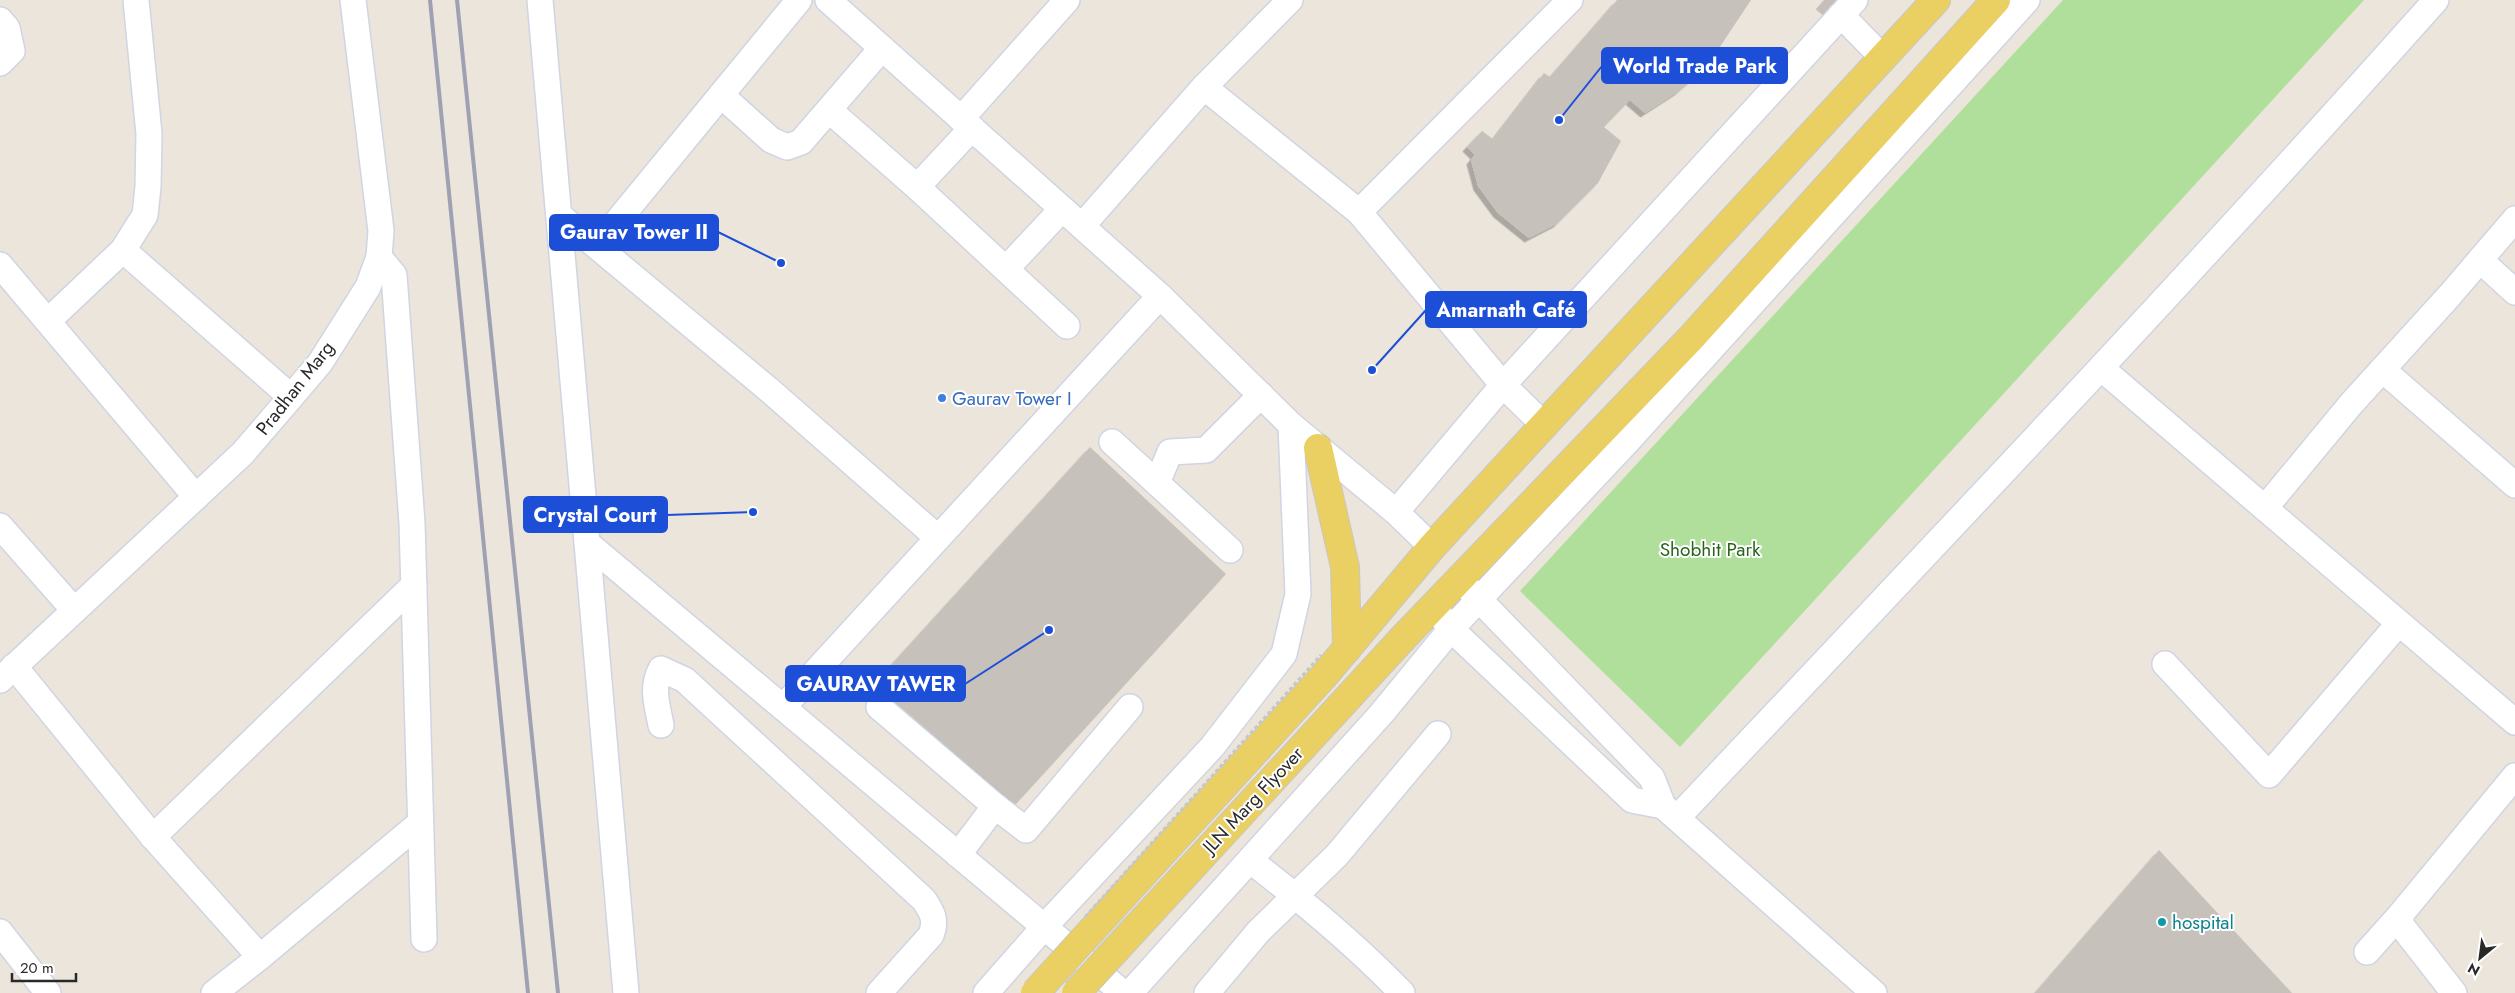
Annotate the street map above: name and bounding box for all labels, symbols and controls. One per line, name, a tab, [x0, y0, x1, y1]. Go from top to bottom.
callout: World Trade Park	[1602, 48, 1787, 83]
text: World Trade Park	[1613, 52, 1778, 81]
callout: Gaurav Tower II	[550, 215, 718, 250]
text: Gaurav Tower II	[560, 218, 708, 247]
callout: Amarnath Café	[1426, 292, 1586, 327]
text: Amarnath Café	[1435, 296, 1576, 325]
street label: Pradhan Marg	[250, 335, 340, 441]
place label: Gaurav Tower I	[952, 385, 1072, 412]
marker: Gaurav Tower I	[936, 392, 948, 404]
callout: Crystal Court	[524, 497, 667, 532]
text: Crystal Court	[534, 501, 657, 530]
park label: Shobhit Park	[1660, 536, 1761, 563]
callout: GAURAV TAWER	[786, 666, 965, 701]
text: GAURAV TAWER	[797, 670, 956, 699]
street label: JLN Marg Flyover	[1194, 740, 1310, 862]
place label: hospital	[2172, 909, 2234, 936]
marker: hospital	[2156, 916, 2168, 928]
north arrow	[2455, 933, 2505, 983]
scale bar	[12, 950, 76, 982]
text: 20 m	[20, 957, 54, 979]
text: N	[2464, 958, 2483, 981]

